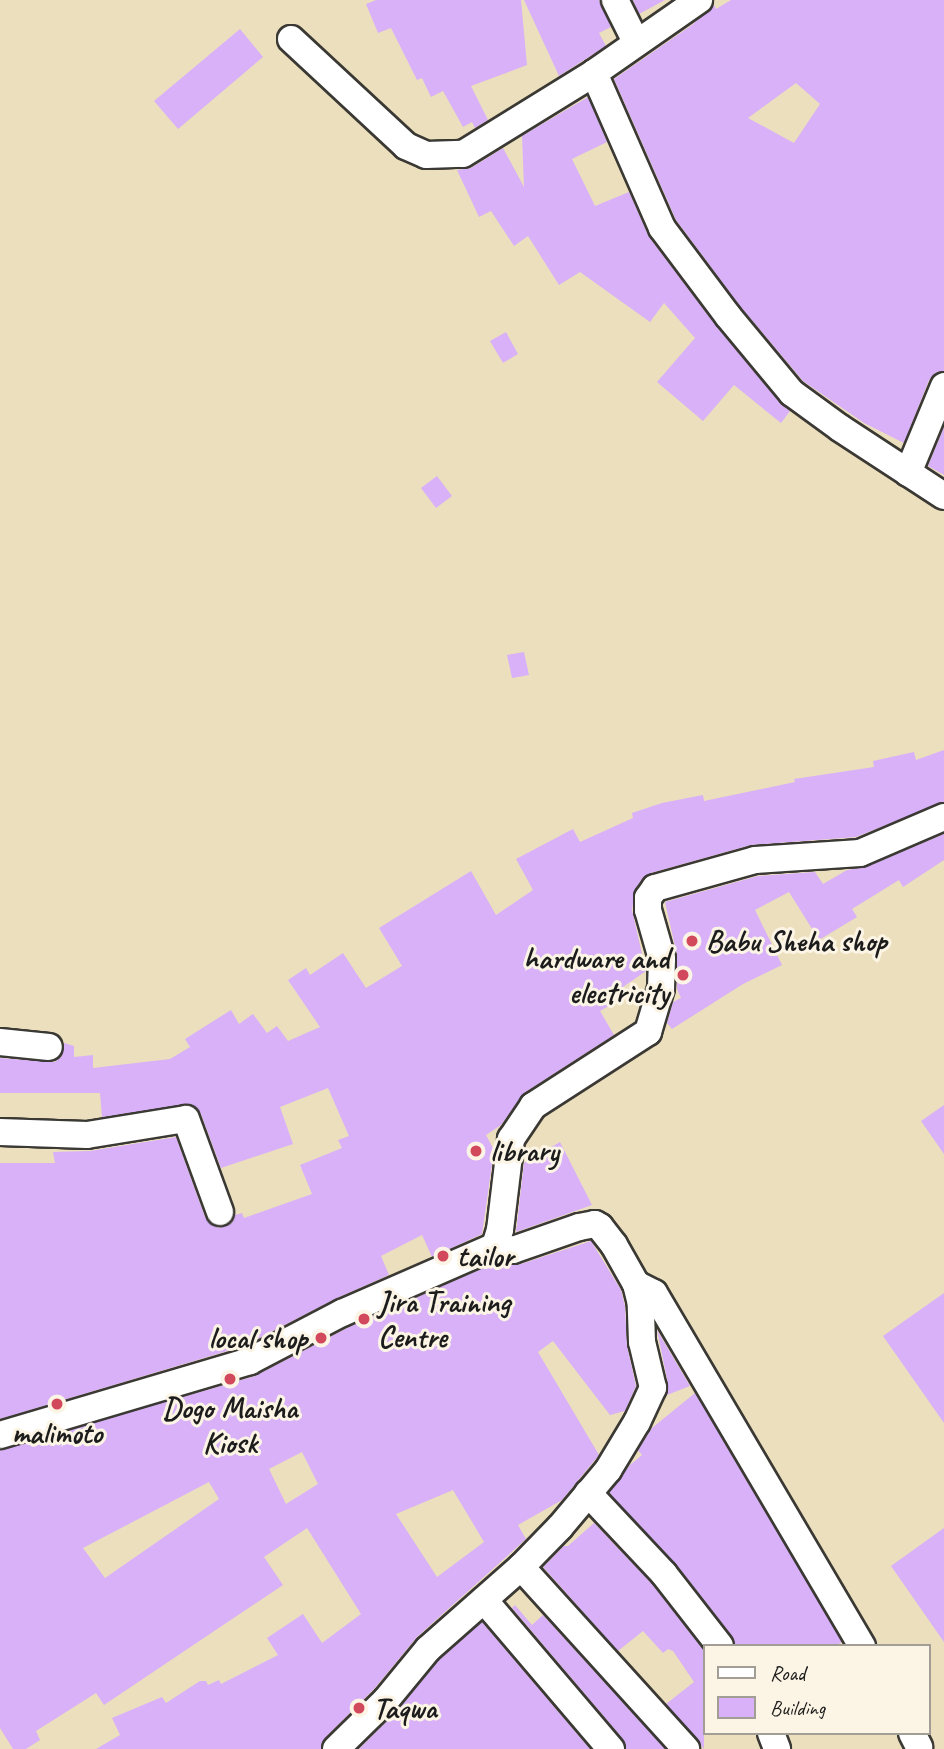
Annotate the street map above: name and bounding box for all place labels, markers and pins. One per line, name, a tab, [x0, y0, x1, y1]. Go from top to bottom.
place label: Babu Sheha shop	[706, 923, 886, 959]
marker: Babu Sheha shop	[684, 933, 700, 949]
place label: hardware and electricity	[523, 940, 669, 1010]
marker: hardware and electricity	[675, 967, 691, 983]
place label: library	[490, 1133, 559, 1169]
marker: library	[468, 1143, 484, 1159]
place label: tailor	[457, 1238, 513, 1274]
marker: tailor	[435, 1248, 451, 1264]
place label: Jira Training Centre	[378, 1284, 510, 1354]
marker: Jira Training Centre	[356, 1311, 372, 1327]
place label: local shop	[209, 1320, 307, 1356]
marker: local shop	[313, 1330, 329, 1346]
marker: Dogo Maisha Kiosk	[222, 1371, 238, 1387]
place label: Dogo Maisha Kiosk	[162, 1390, 298, 1460]
marker: malimoto	[49, 1396, 65, 1412]
place label: malimoto	[12, 1415, 102, 1451]
place label: Taqwa	[373, 1690, 437, 1726]
marker: Taqwa	[351, 1700, 367, 1716]

